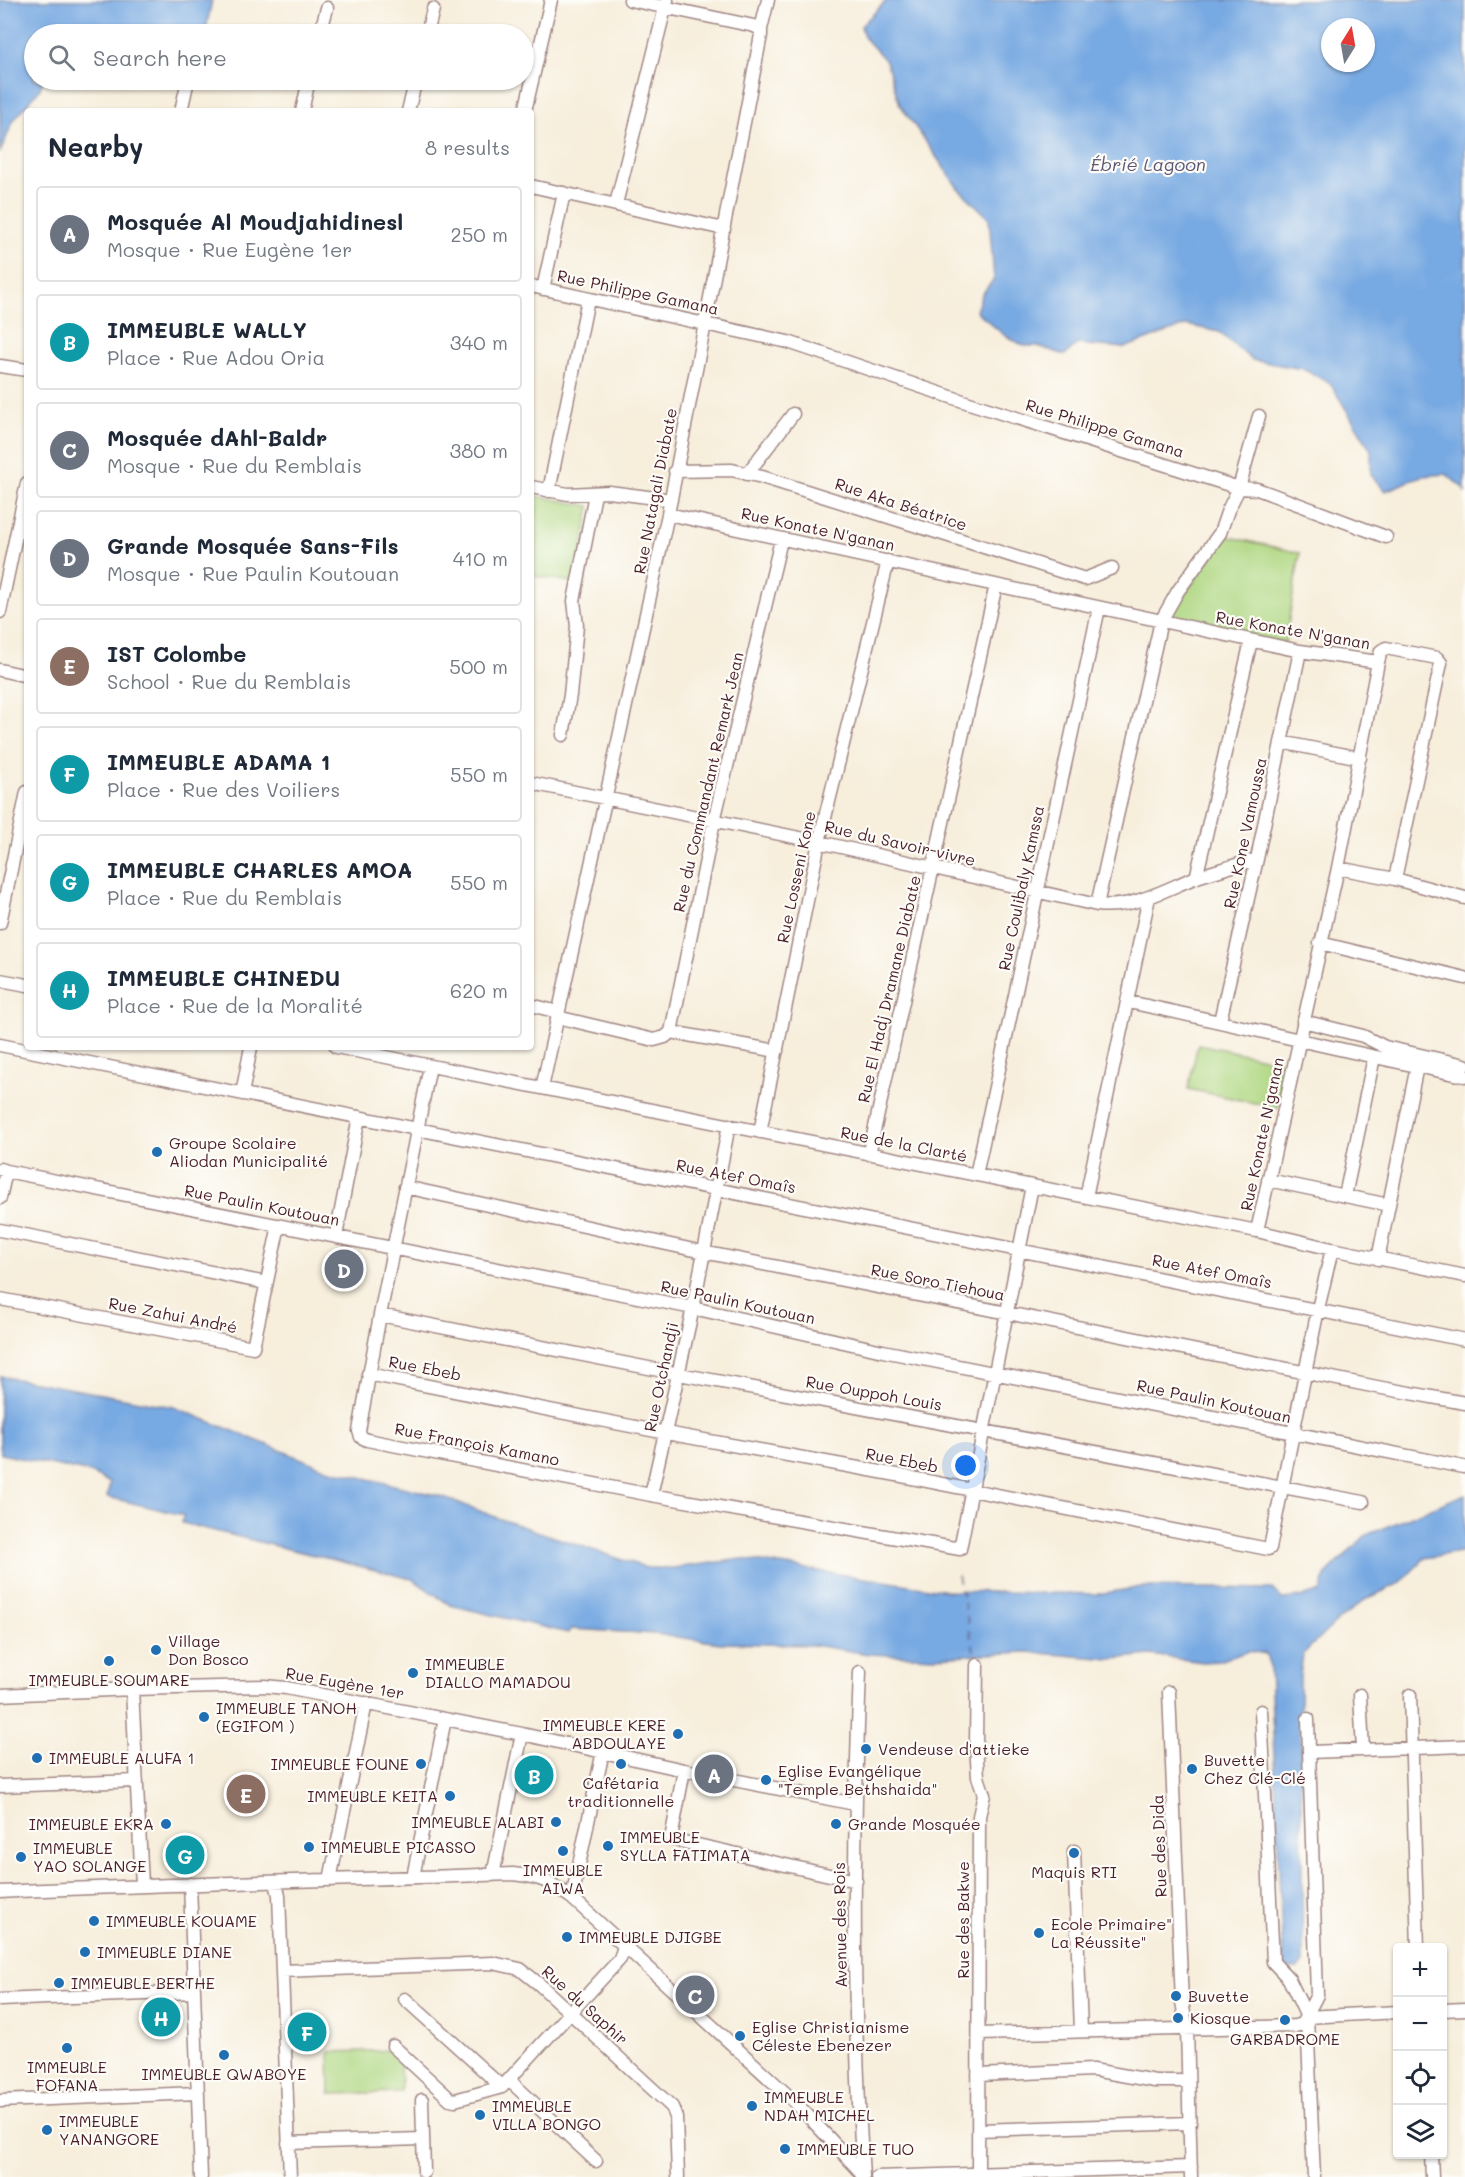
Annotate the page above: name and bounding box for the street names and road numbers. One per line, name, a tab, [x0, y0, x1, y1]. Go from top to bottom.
street label: Rue Philippe Gamana	[555, 264, 721, 319]
street label: Rue Philippe Gamana	[1023, 393, 1187, 462]
street label: Rue Natagali Diabate	[628, 406, 681, 576]
street label: Rue Aka Béatrice	[832, 472, 970, 535]
street label: Rue Konate N'ganan	[739, 502, 897, 555]
street label: Rue Konate N'ganan	[1214, 606, 1372, 653]
street label: Rue du Commandant Remark Jean	[667, 650, 748, 914]
street label: Rue Kone Vamoussa	[1218, 755, 1271, 910]
street label: Rue Coulibaly Kamssa	[993, 803, 1048, 972]
street label: Rue Losseni Kone	[771, 809, 820, 945]
street label: Rue du Savoir-vivre	[823, 815, 978, 870]
street label: Rue El Hadj Dramane Diabate	[852, 873, 925, 1105]
street label: Rue Konate N'ganan	[1235, 1055, 1288, 1213]
street label: Rue de la Clarté	[839, 1121, 969, 1166]
street label: Rue Atef Omaîs	[674, 1154, 798, 1197]
street label: Rue Paulin Koutouan	[183, 1179, 341, 1230]
street label: Rue Atef Omaîs	[1150, 1249, 1274, 1292]
street label: Rue Soro Tiehoua	[869, 1258, 1007, 1305]
street label: Rue Paulin Koutouan	[659, 1275, 817, 1328]
street label: Rue Zahui André	[107, 1292, 239, 1337]
street label: Rue Otchandji	[639, 1320, 682, 1434]
street label: Rue Ebeb	[387, 1350, 463, 1385]
street label: Rue Ouppoh Louis	[804, 1370, 944, 1415]
street label: Rue Paulin Koutouan	[1135, 1374, 1293, 1427]
street label: Rue François Kamano	[393, 1417, 561, 1470]
street label: Rue Ebeb	[864, 1442, 940, 1477]
street label: Rue Eugène 1er	[284, 1662, 406, 1703]
street label: Rue des Dida	[1146, 1794, 1171, 1898]
street label: Rue des Bakwe	[952, 1861, 973, 1979]
street label: Avenue des Rois	[828, 1862, 851, 1988]
street label: Rue du Saphir	[538, 1960, 633, 2049]

